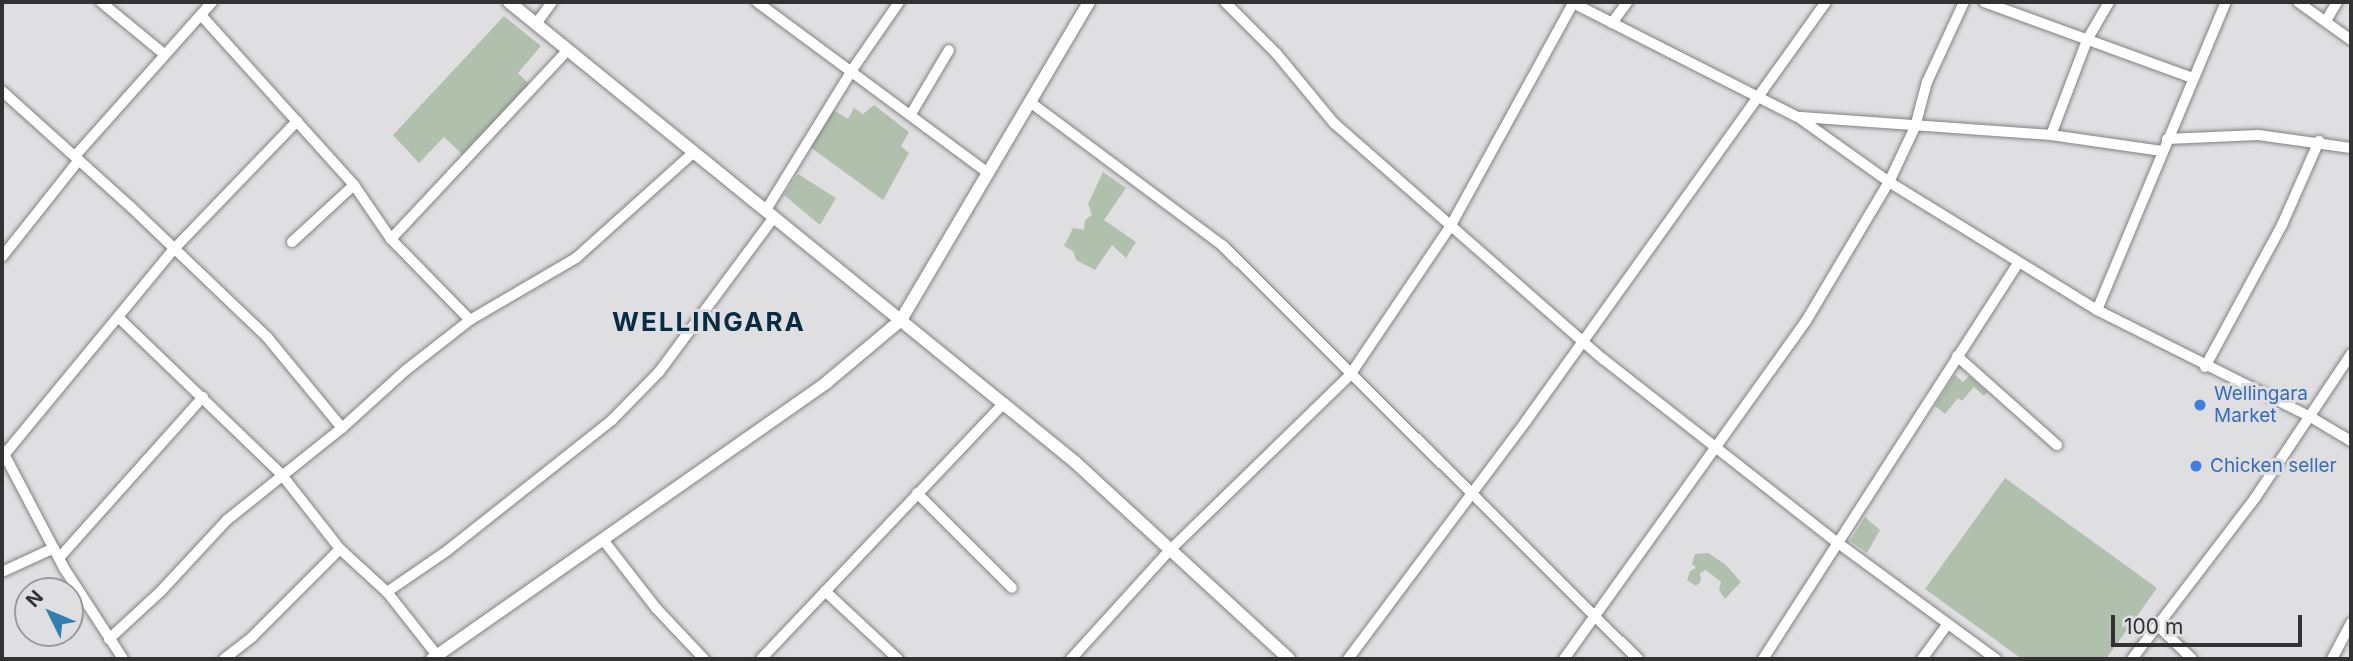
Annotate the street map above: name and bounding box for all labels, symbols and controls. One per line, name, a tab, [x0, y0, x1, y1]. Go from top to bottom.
district label: WELLINGARA	[613, 306, 805, 338]
place label: Wellingara Market	[2214, 383, 2308, 427]
marker: Wellingara Market	[2192, 397, 2208, 413]
place label: Chicken seller	[2210, 455, 2337, 477]
marker: Chicken seller	[2188, 458, 2204, 474]
north arrow	[14, 577, 84, 647]
text: N	[21, 586, 48, 612]
scale bar	[2115, 602, 2306, 646]
text: 100 m	[2124, 614, 2183, 639]

